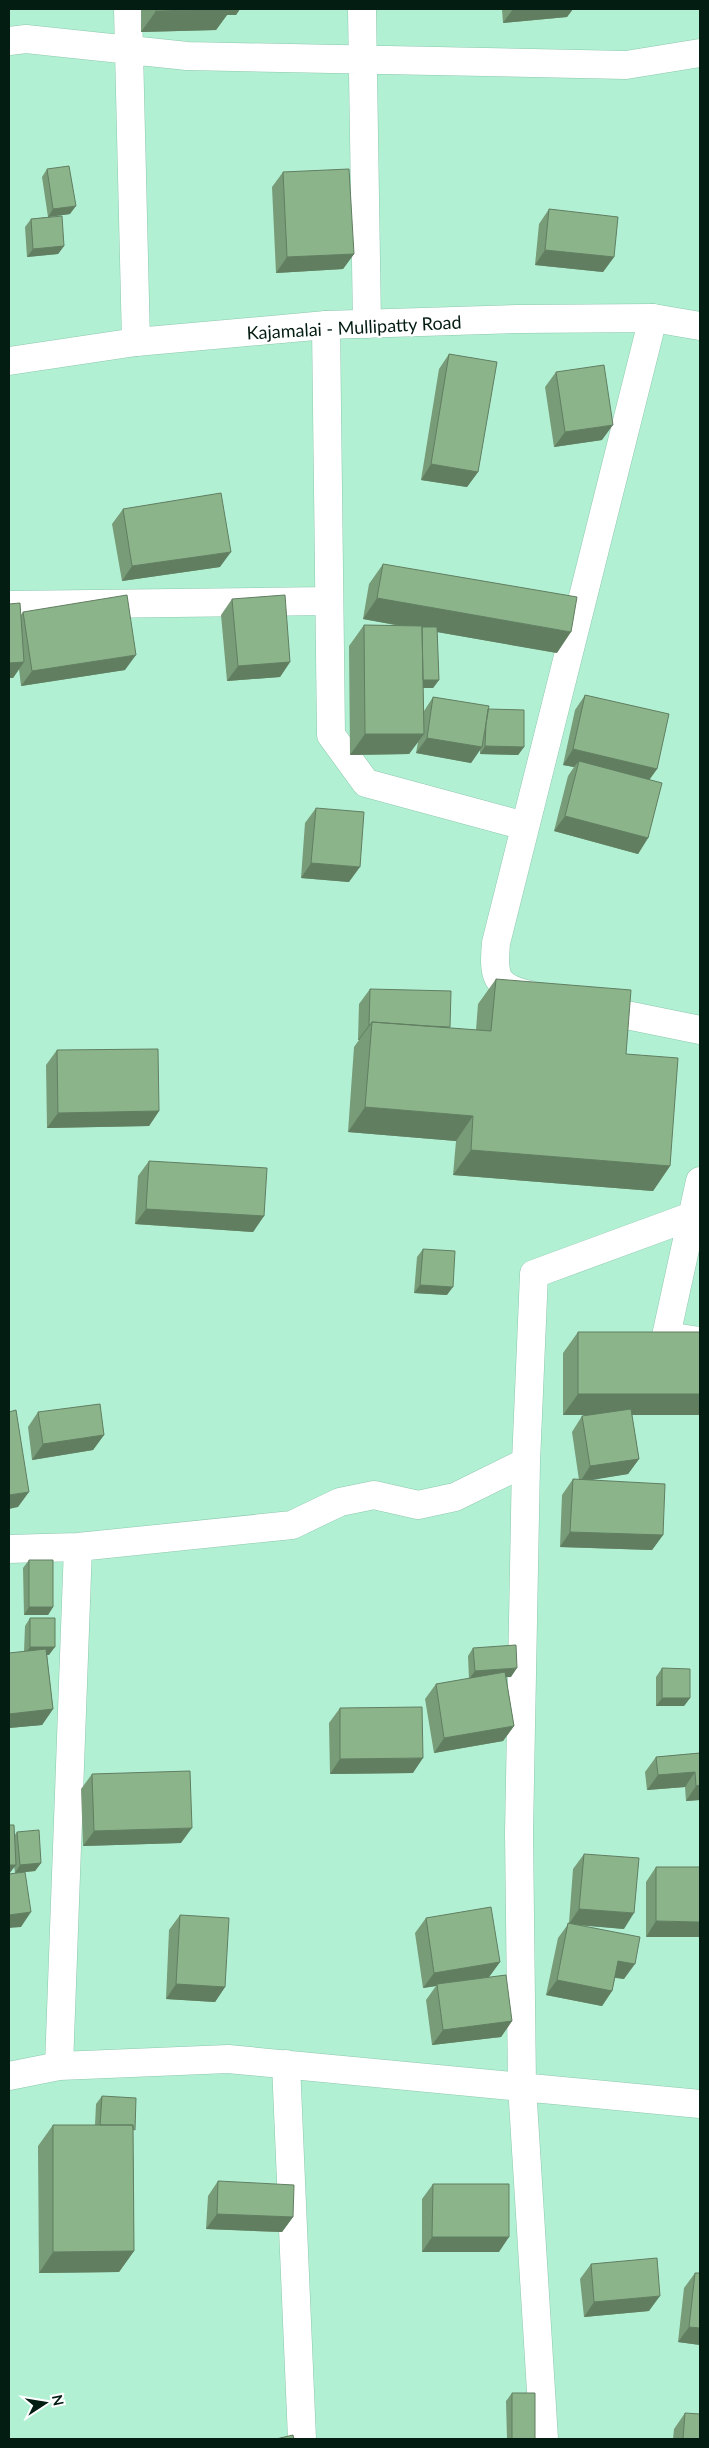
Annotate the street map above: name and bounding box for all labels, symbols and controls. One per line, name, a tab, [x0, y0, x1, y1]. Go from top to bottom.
street label: Kajamalai - Mullipatty Road	[246, 310, 462, 344]
north arrow	[20, 2378, 70, 2428]
text: N	[49, 2393, 68, 2407]

